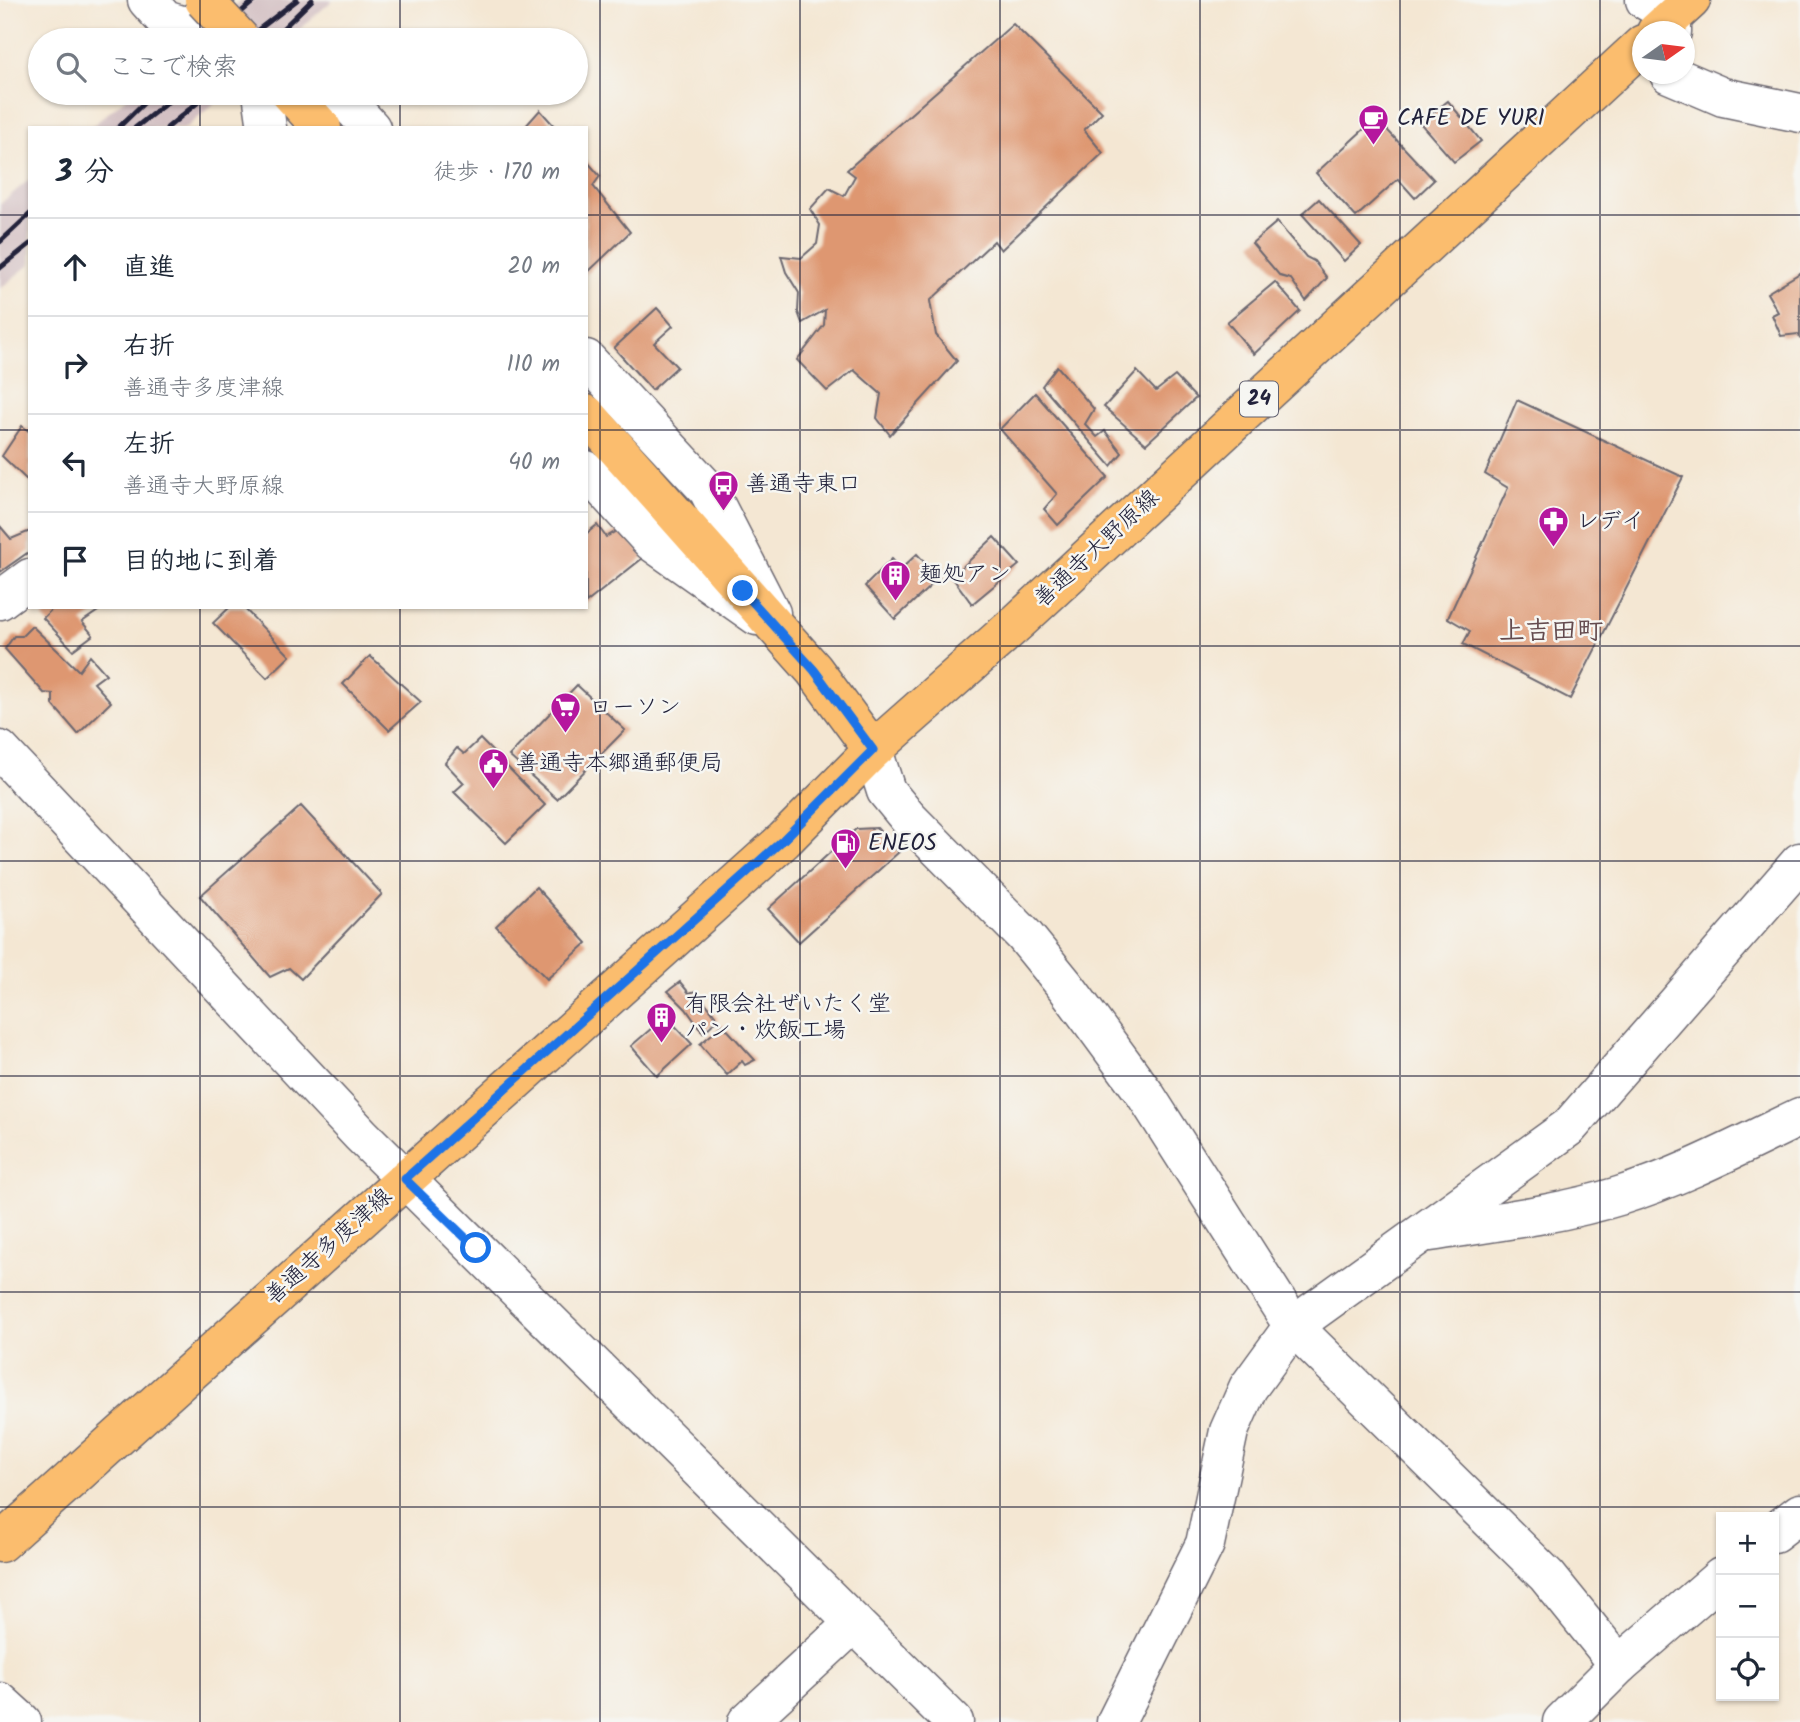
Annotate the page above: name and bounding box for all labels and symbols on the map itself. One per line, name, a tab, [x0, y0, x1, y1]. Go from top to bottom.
north arrow	[1632, 21, 1695, 84]
place label: CAFE DE YURI	[1397, 101, 1545, 137]
cafe icon: CAFE DE YURI	[1357, 102, 1391, 146]
road number: 24	[1240, 382, 1278, 416]
place label: 善通寺東口	[746, 467, 861, 503]
bus stop icon: 善通寺東口	[706, 468, 740, 512]
street label: 善通寺大野原線	[1026, 481, 1168, 617]
place label: レデイ	[1576, 504, 1644, 540]
pharmacy icon: レデイ	[1536, 505, 1570, 549]
place label: 麺処アン	[919, 557, 1011, 593]
building icon: 麺処アン	[879, 558, 913, 602]
route end	[727, 575, 758, 606]
district label: 上吉田町	[1499, 611, 1603, 653]
place label: ローソン	[589, 690, 681, 726]
supermarket icon: ローソン	[549, 691, 583, 735]
place label: 善通寺本郷通郵便局	[516, 746, 723, 782]
public building icon: 善通寺本郷通郵便局	[476, 747, 510, 791]
place label: ENEOS	[868, 826, 937, 862]
fuel station icon: ENEOS	[828, 827, 862, 871]
place label: 有限会社ぜいたく堂 パン・炊飯工場	[685, 987, 891, 1049]
building icon: 有限会社ぜいたく堂 パン・炊飯工場	[645, 1001, 679, 1045]
street label: 善通寺多度津線	[257, 1180, 401, 1314]
route start	[460, 1232, 491, 1263]

